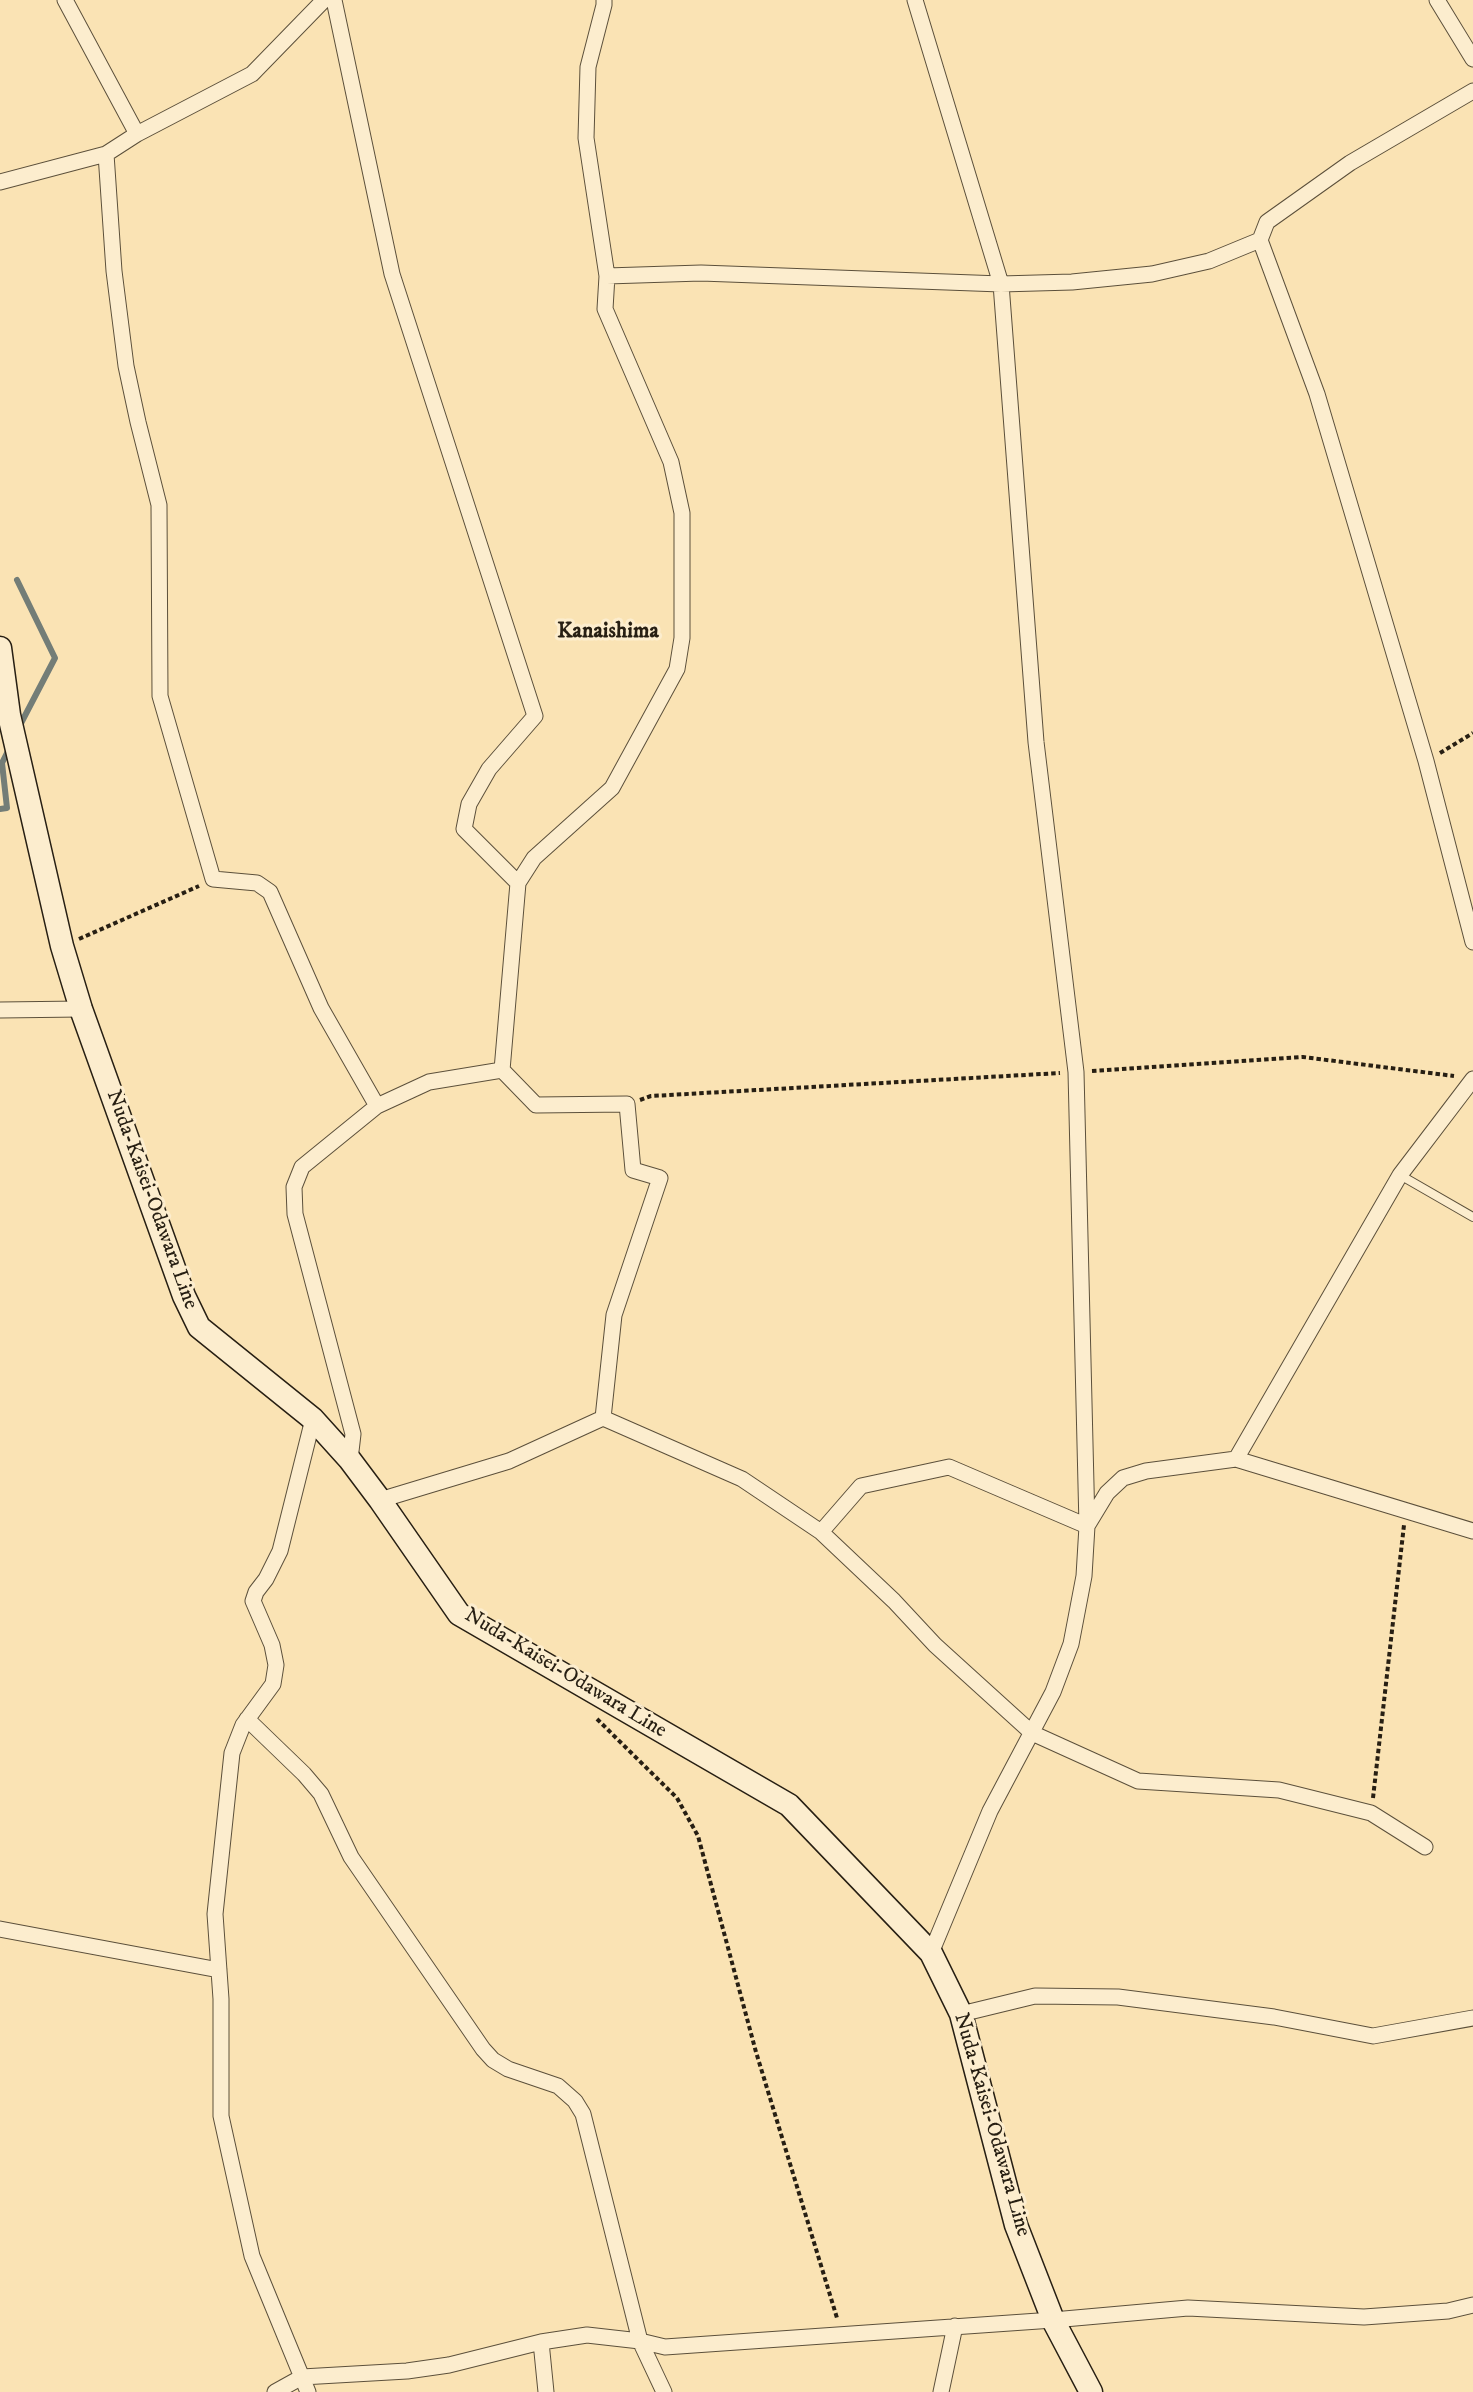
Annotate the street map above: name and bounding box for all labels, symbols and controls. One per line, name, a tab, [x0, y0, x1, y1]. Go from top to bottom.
district label: Kanaishima	[557, 619, 659, 645]
street label: Nuda-Kaisei-Odawara Line	[100, 1087, 202, 1313]
street label: Nuda-Kaisei-Odawara Line	[459, 1604, 671, 1744]
street label: Nuda-Kaisei-Odawara Line	[947, 2010, 1035, 2240]

